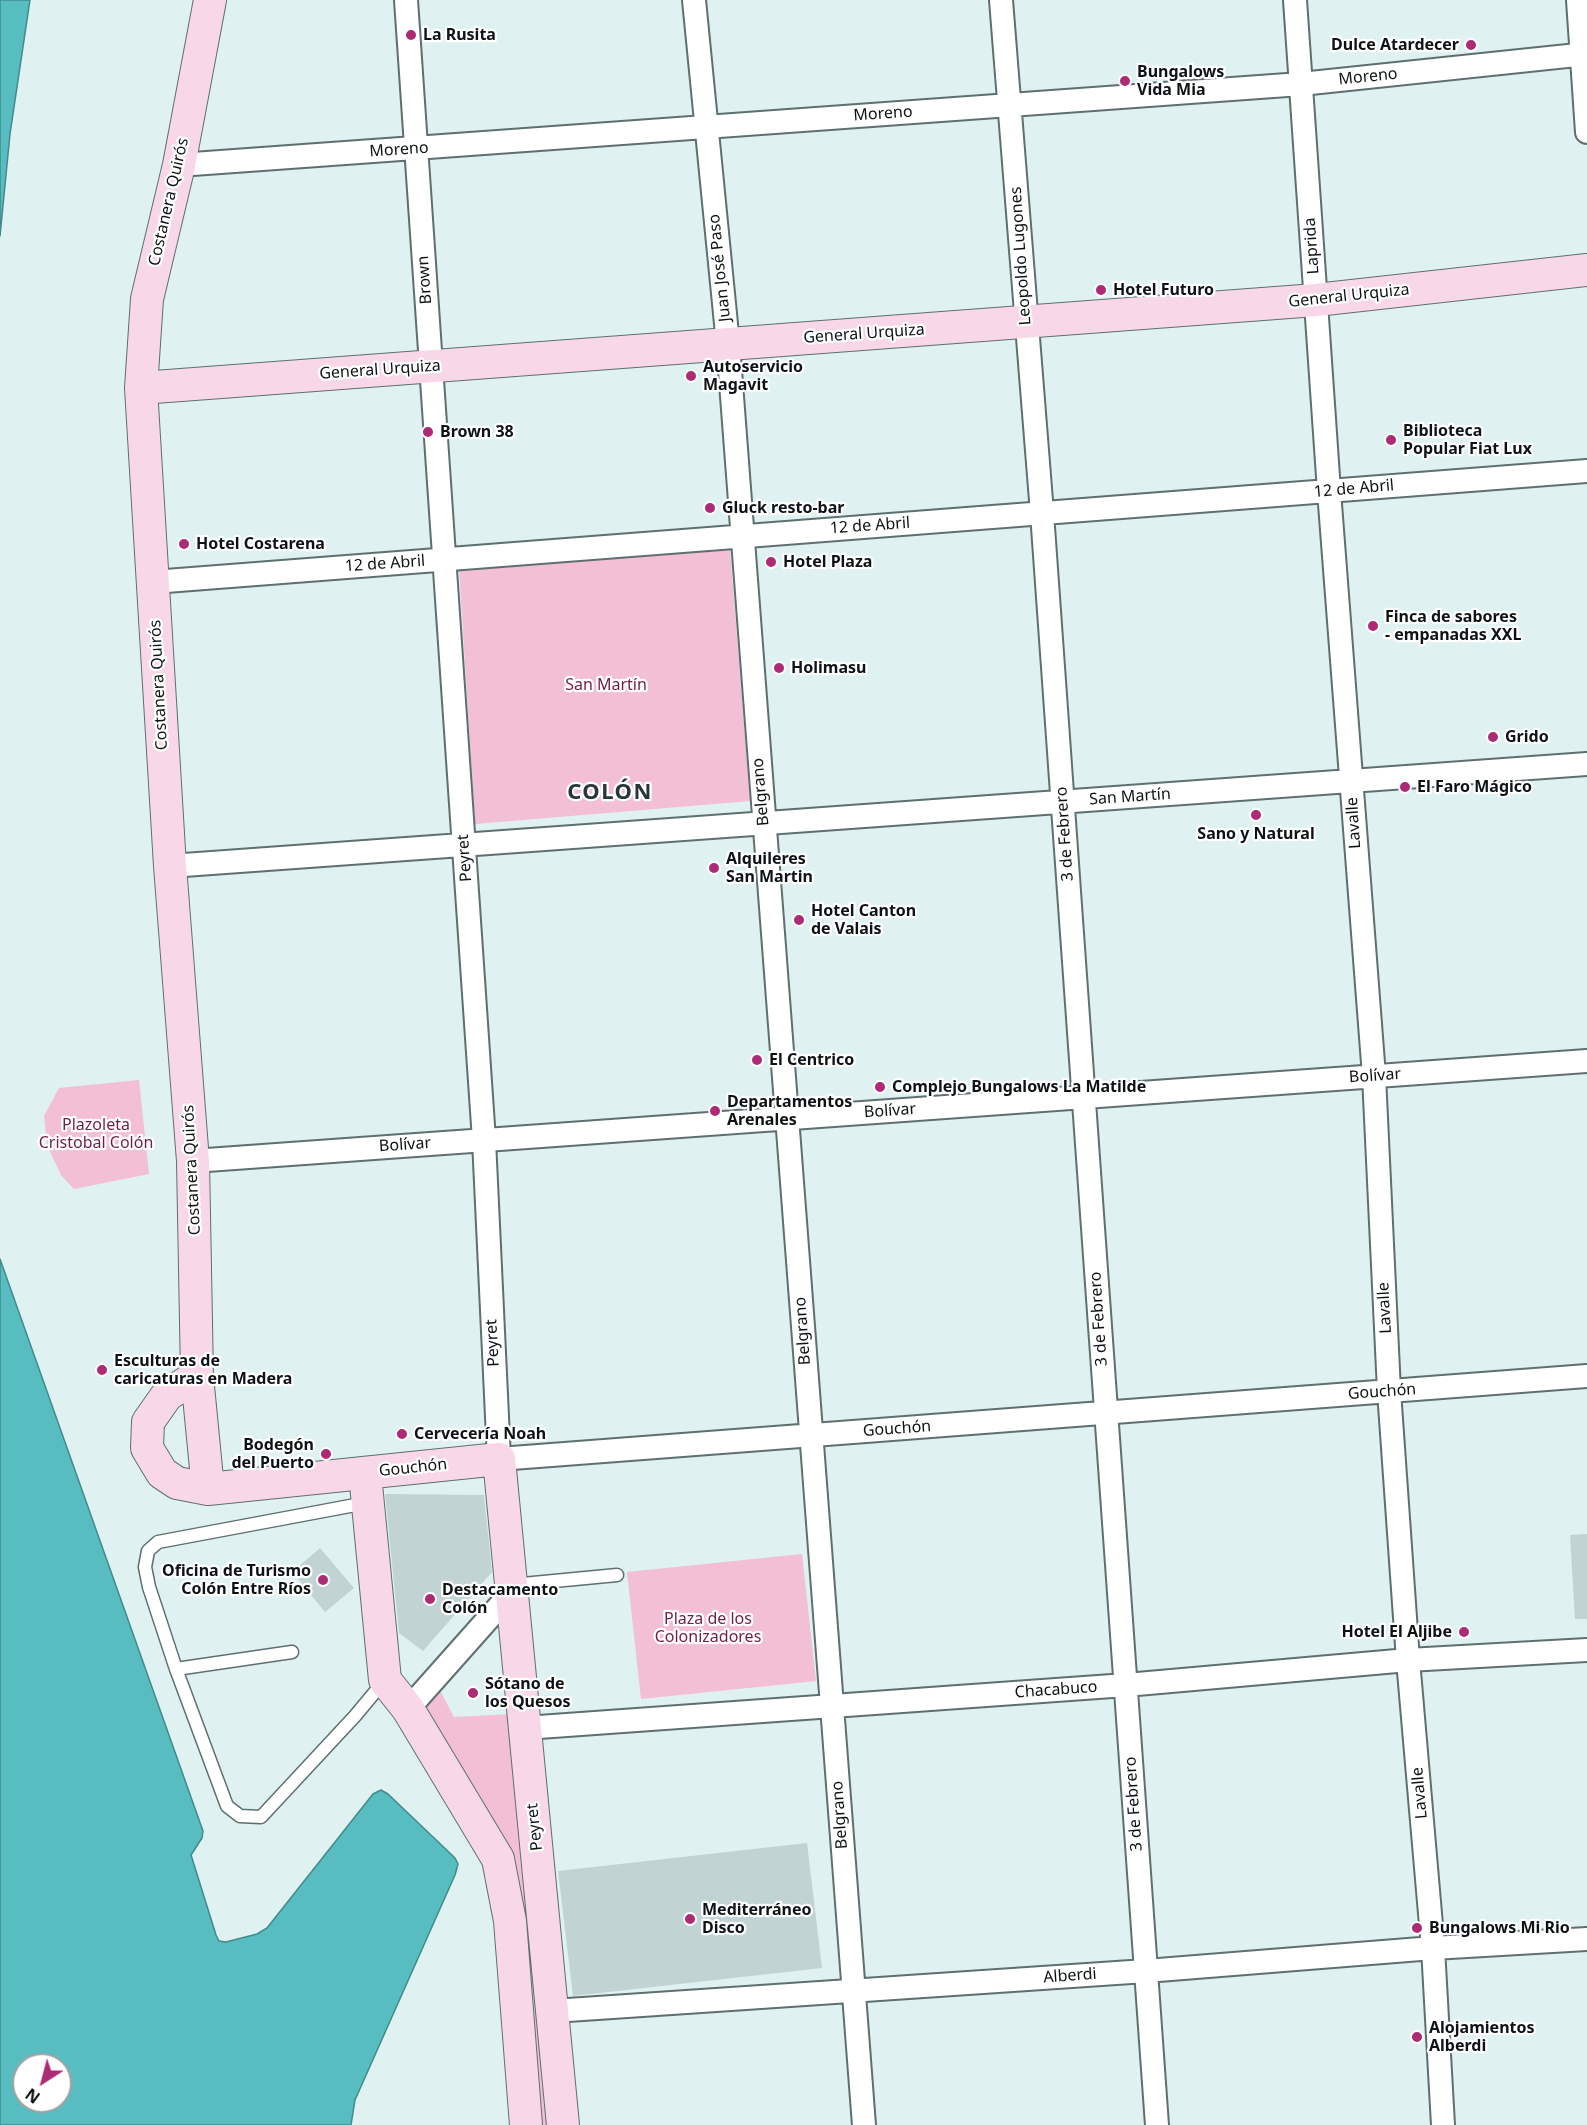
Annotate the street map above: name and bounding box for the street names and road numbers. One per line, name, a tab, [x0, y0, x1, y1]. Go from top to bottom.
street label: Moreno	[1338, 64, 1398, 90]
street label: Moreno	[853, 102, 913, 126]
street label: Costanera Quirós	[145, 136, 193, 268]
street label: Moreno	[369, 138, 429, 162]
street label: Leopoldo Lugones	[1007, 186, 1035, 326]
street label: Juan José Paso	[705, 213, 735, 323]
street label: Laprida	[1300, 217, 1324, 275]
street label: Brown	[414, 255, 436, 305]
street label: General Urquiza	[1288, 280, 1410, 312]
street label: General Urquiza	[803, 320, 925, 348]
street label: General Urquiza	[319, 356, 441, 384]
street label: 12 de Abril	[1313, 476, 1395, 502]
street label: 12 de Abril	[829, 514, 911, 538]
street label: 12 de Abril	[344, 552, 426, 576]
street label: Costanera Quirós	[146, 619, 172, 751]
street label: Belgrano	[748, 757, 774, 827]
street label: San Martín	[1089, 785, 1171, 809]
street label: 3 de Febrero	[1052, 786, 1078, 882]
street label: Lavalle	[1343, 797, 1365, 849]
street label: Peyret	[454, 834, 476, 882]
street label: Bolívar	[1348, 1065, 1402, 1087]
street label: Bolívar	[863, 1100, 917, 1122]
street label: Costanera Quirós	[179, 1104, 205, 1236]
street label: Bolívar	[378, 1134, 432, 1156]
street label: 3 de Febrero	[1086, 1271, 1112, 1367]
street label: Lavalle	[1374, 1282, 1396, 1334]
street label: Belgrano	[791, 1296, 815, 1366]
street label: Peyret	[482, 1319, 504, 1367]
street label: Gouchón	[1347, 1380, 1417, 1404]
street label: Gouchón	[862, 1417, 932, 1441]
street label: Gouchón	[378, 1455, 448, 1481]
street label: Chacabuco	[1014, 1678, 1098, 1702]
street label: 3 de Febrero	[1121, 1756, 1147, 1852]
street label: Lavalle	[1408, 1766, 1432, 1820]
street label: Belgrano	[828, 1780, 852, 1850]
street label: Peyret	[523, 1802, 547, 1852]
street label: Alberdi	[1043, 1965, 1097, 1987]

